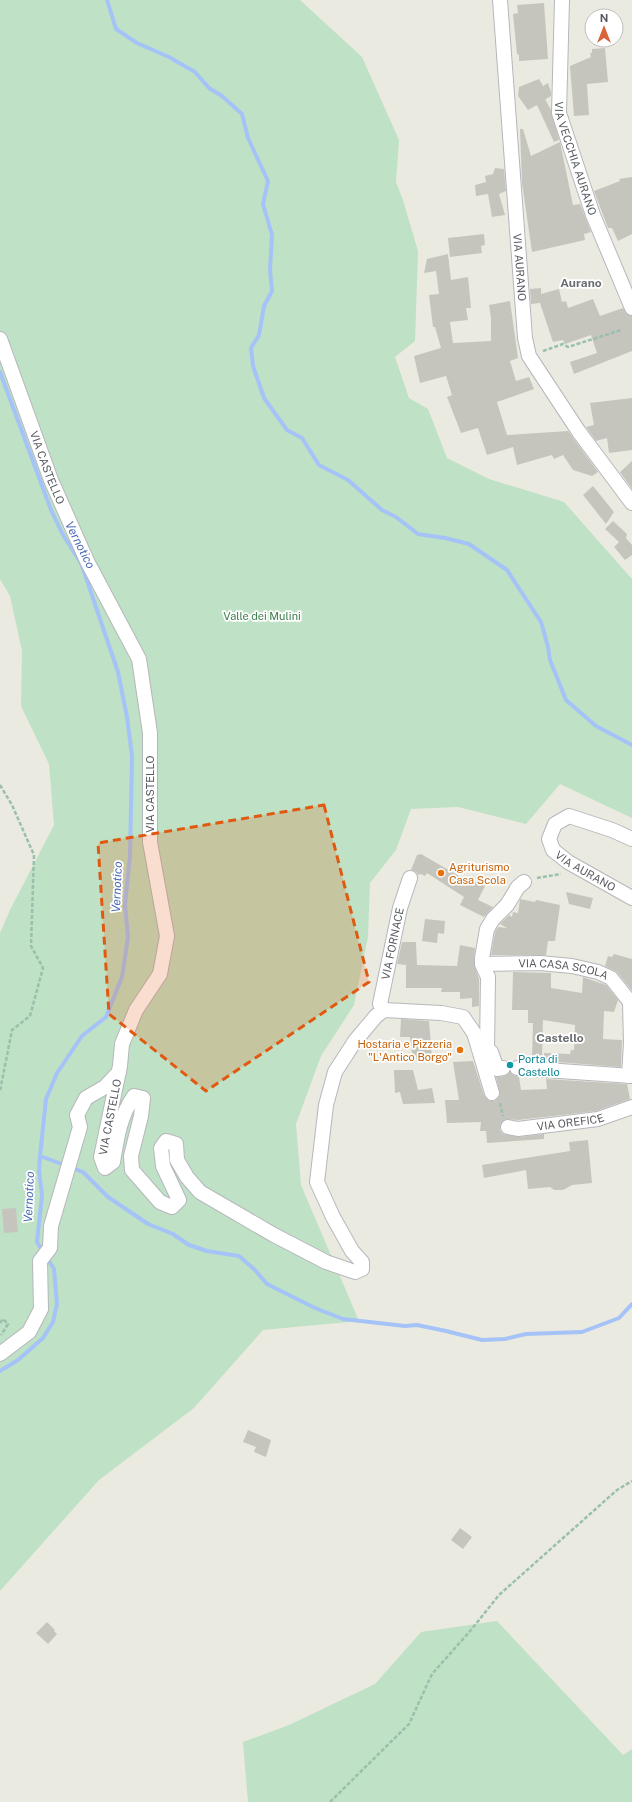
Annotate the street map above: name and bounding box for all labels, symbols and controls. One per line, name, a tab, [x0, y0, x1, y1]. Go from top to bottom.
north arrow	[584, 8, 624, 48]
text: N	[600, 12, 608, 24]
street label: VIA VECCHIA AURANO	[553, 101, 599, 217]
street label: VIA AURANO	[511, 233, 528, 302]
district label: Aurano	[560, 276, 602, 290]
street label: VIA CASTELLO	[28, 429, 67, 506]
water label: Vernotico	[62, 519, 98, 571]
park label: Valle dei Mulini	[223, 610, 301, 622]
street label: VIA CASTELLO	[144, 755, 156, 833]
street label: VIA AURANO	[553, 848, 618, 893]
water label: Vernotico	[109, 861, 125, 913]
place label: Agriturismo Casa Scola	[449, 861, 510, 886]
marker: Agriturismo Casa Scola	[436, 868, 446, 878]
street label: VIA FORNACE	[379, 906, 406, 981]
street label: VIA CASA SCOLA	[518, 957, 610, 982]
district label: Castello	[536, 1031, 584, 1045]
place label: Hostaria e Pizzeria "L'Antico Borgo"	[358, 1038, 452, 1063]
marker: Hostaria e Pizzeria "L'Antico Borgo"	[455, 1045, 465, 1055]
place label: Porta di Castello	[518, 1053, 560, 1078]
marker: Porta di Castello	[505, 1060, 515, 1070]
street label: VIA CASTELLO	[97, 1078, 123, 1156]
street label: VIA OREFICE	[536, 1111, 606, 1133]
water label: Vernotico	[21, 1171, 37, 1223]

